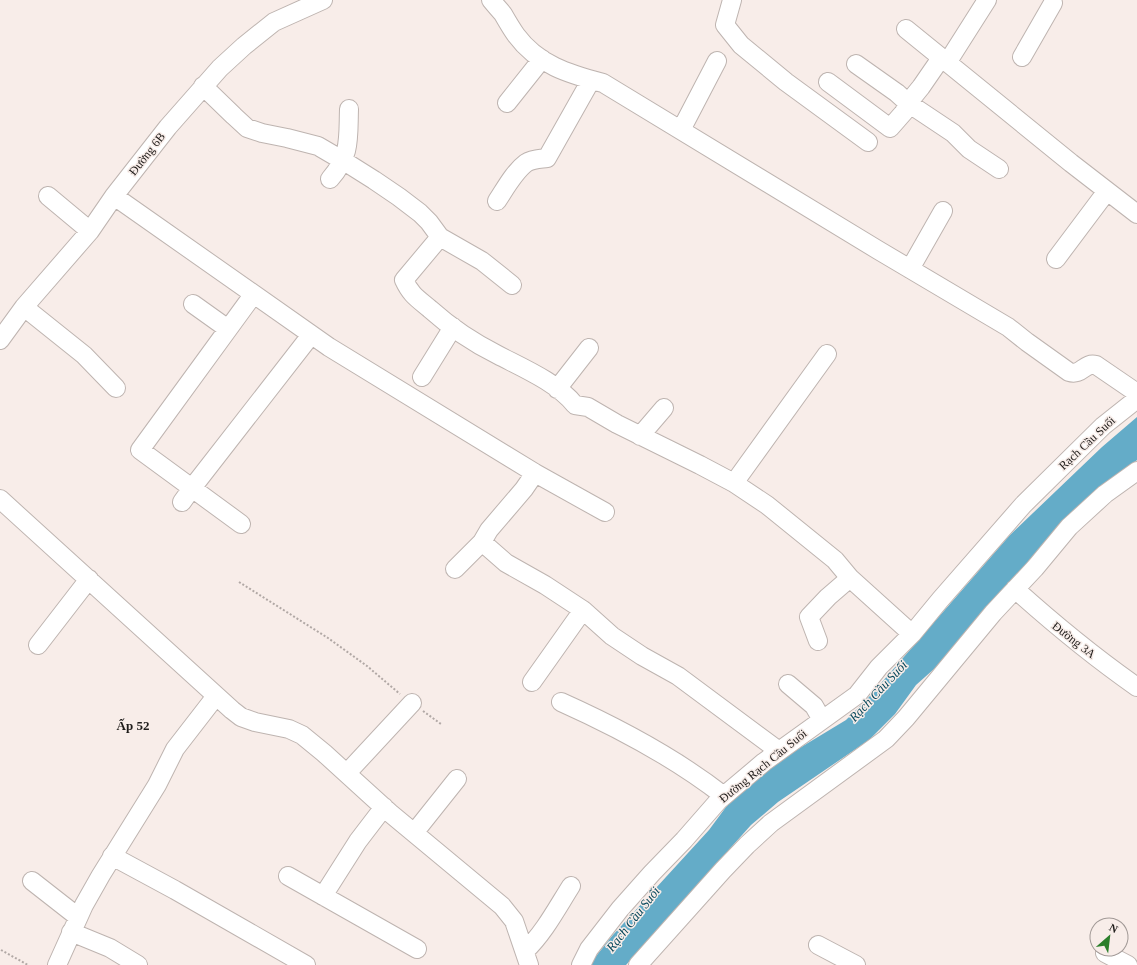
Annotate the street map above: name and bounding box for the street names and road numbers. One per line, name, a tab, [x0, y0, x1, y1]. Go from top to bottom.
street label: Đường 6B	[126, 130, 168, 178]
street label: Rạch Cầu Suối	[1056, 413, 1119, 473]
street label: Đường 3A	[1050, 619, 1099, 661]
street label: Đường Rạch Cầu Suối	[716, 726, 810, 806]

